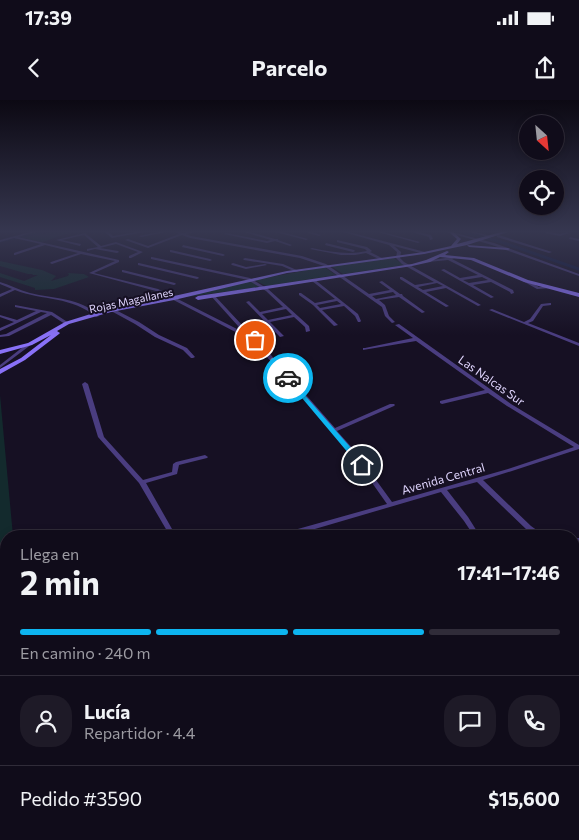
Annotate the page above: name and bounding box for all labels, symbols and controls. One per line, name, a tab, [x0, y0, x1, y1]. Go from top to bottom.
text: 17:39	[25, 6, 72, 29]
icon: back	[20, 54, 48, 82]
text: Parcelo	[251, 54, 328, 81]
icon: share	[531, 54, 559, 82]
north arrow	[519, 115, 564, 160]
map controls	[519, 115, 564, 215]
button: locate	[519, 170, 564, 215]
street label: Rojas Magallanes	[88, 285, 174, 315]
pin	[234, 319, 276, 361]
icon: bag	[241, 326, 269, 354]
street label: Las Nalcas Sur	[456, 352, 528, 408]
courier	[263, 353, 313, 403]
icon: car	[274, 364, 302, 392]
pin	[341, 444, 383, 486]
icon: home	[348, 451, 376, 479]
street label: Avenida Central	[400, 459, 486, 497]
text: Llega en	[20, 544, 79, 563]
text: 17:41–17:46	[457, 561, 560, 584]
text: 2 min	[20, 562, 100, 602]
text: En camino · 240 m	[20, 643, 150, 662]
button: person	[20, 695, 72, 747]
button: chat	[444, 695, 496, 747]
button: phone	[508, 695, 560, 747]
text: Lucía	[84, 700, 130, 723]
text: Repartidor · 4.4	[84, 723, 195, 742]
text: Pedido #3590	[20, 787, 142, 810]
text: $15,600	[488, 787, 560, 810]

